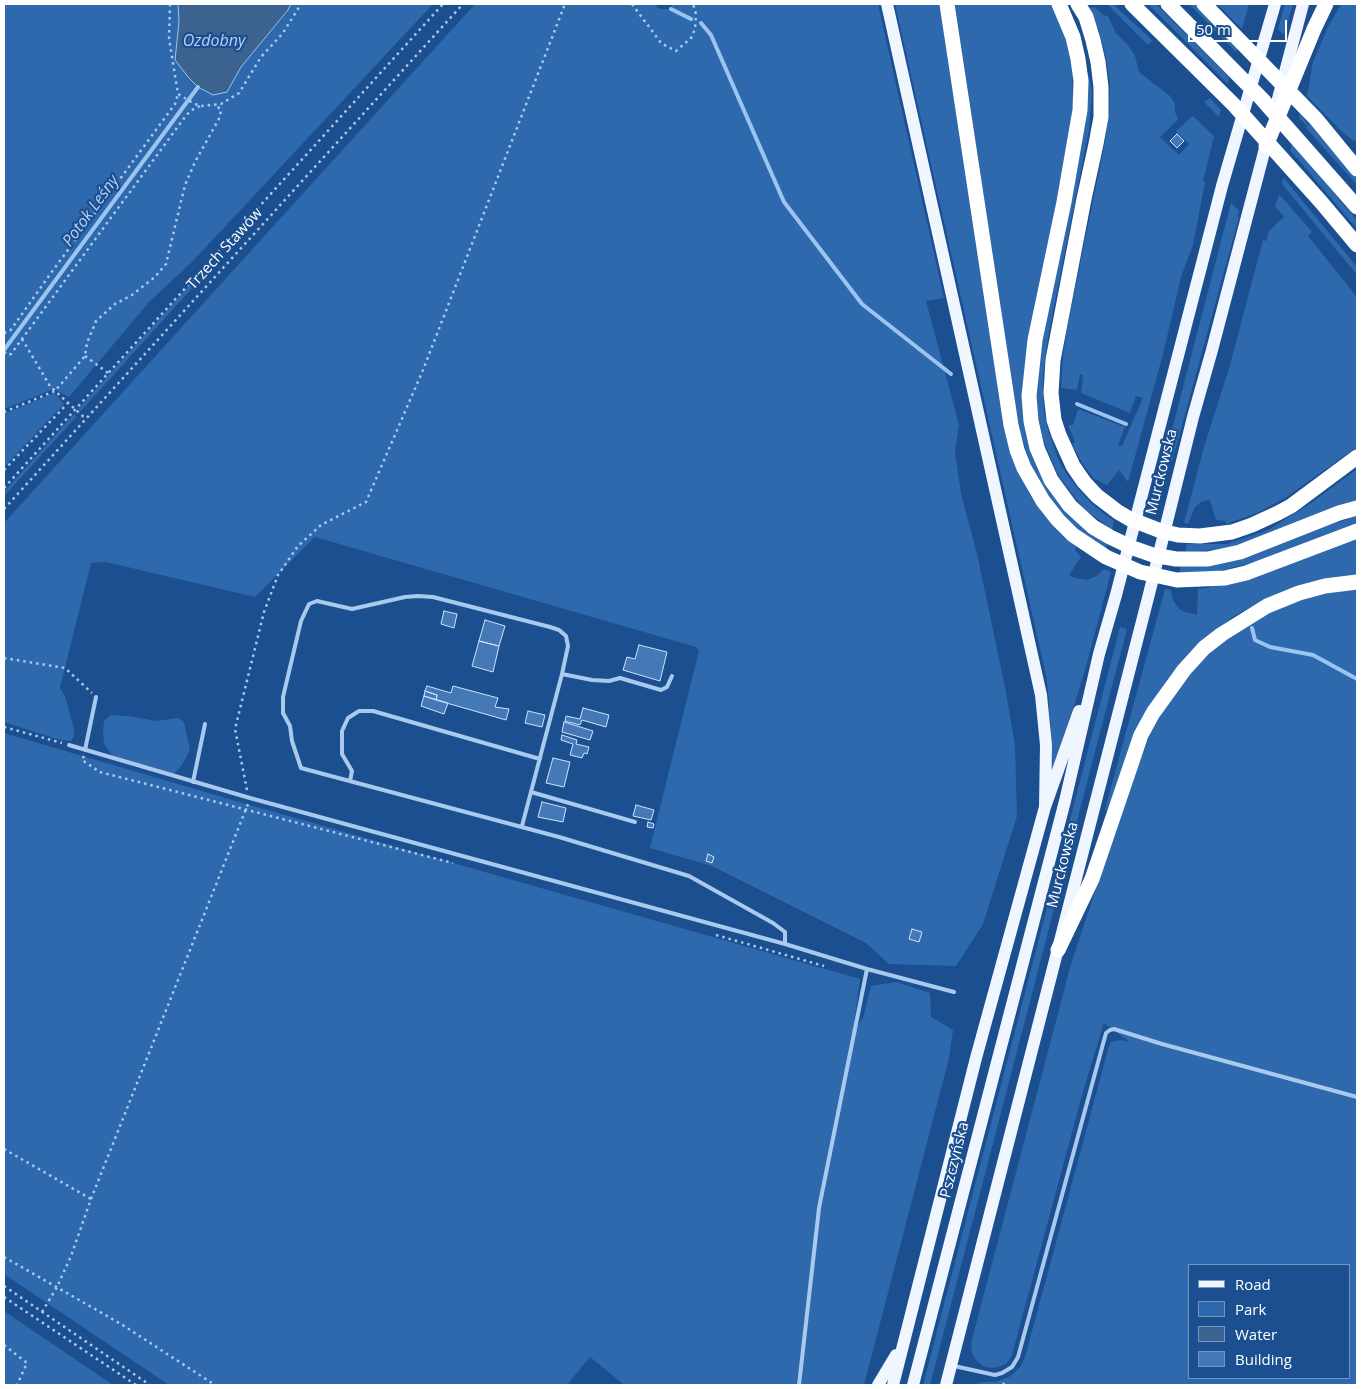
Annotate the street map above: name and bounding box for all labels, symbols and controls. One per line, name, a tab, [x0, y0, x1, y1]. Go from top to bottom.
scale bar	[1191, 10, 1290, 42]
text: 50 m	[1196, 19, 1231, 39]
water label: Ozdobny	[183, 31, 245, 51]
water label: Potok Leśny	[59, 172, 123, 250]
street label: Trzech Stawów	[183, 204, 267, 294]
street label: Murckowska	[1143, 427, 1181, 517]
street label: Murckowska	[1044, 820, 1082, 910]
street label: Pszczyńska	[937, 1120, 973, 1200]
legend	[1188, 1264, 1351, 1379]
text: Road	[1235, 1274, 1271, 1294]
text: Park	[1235, 1299, 1266, 1319]
text: Water	[1235, 1324, 1277, 1344]
text: Building	[1235, 1349, 1292, 1369]

